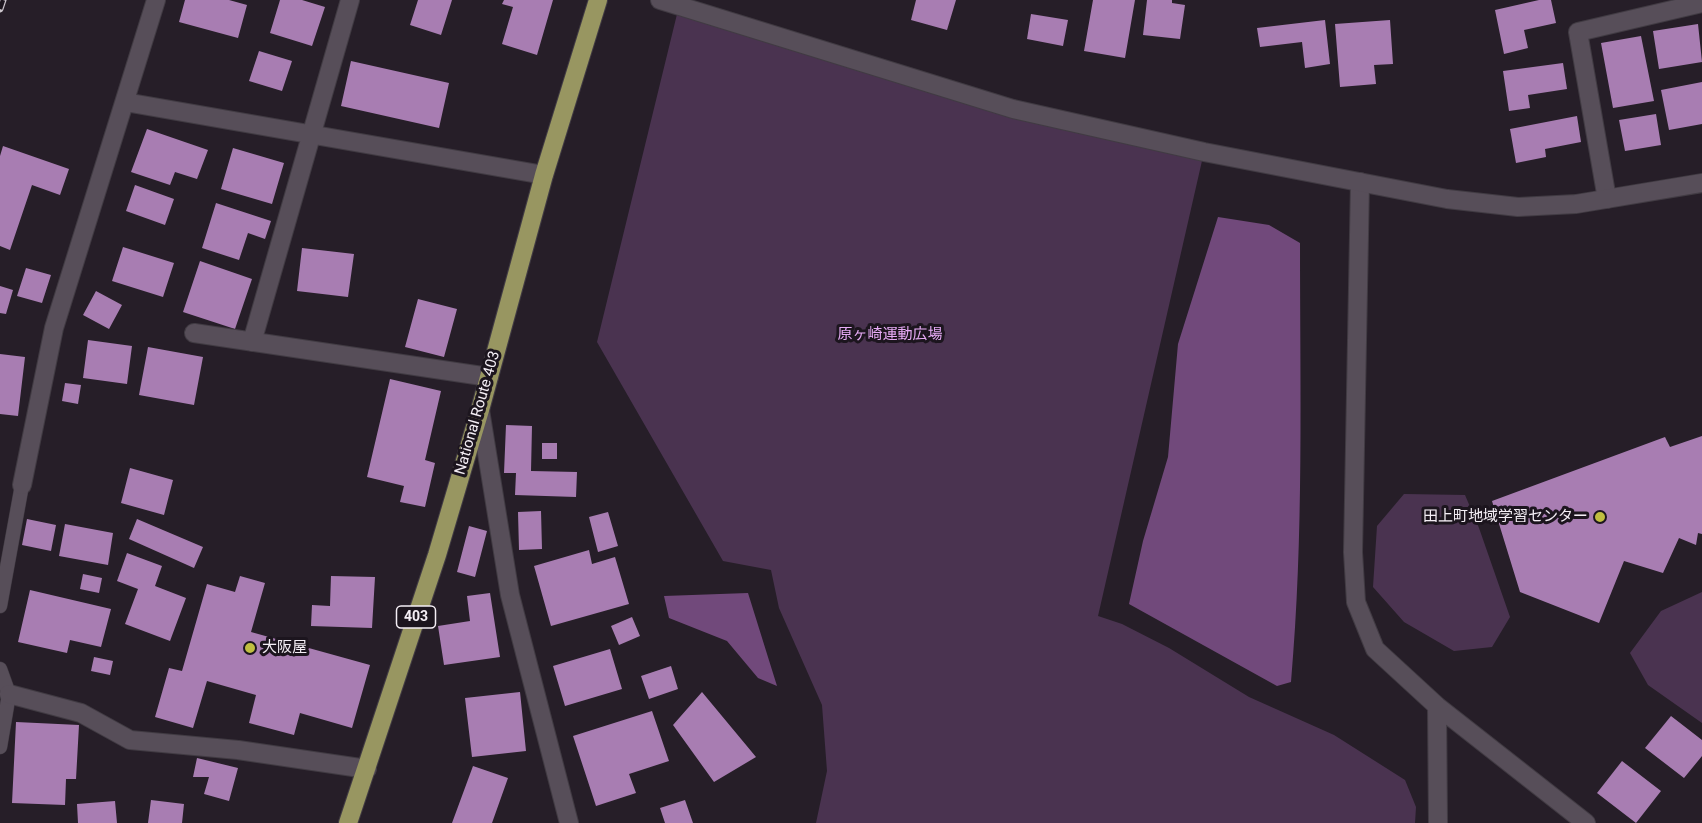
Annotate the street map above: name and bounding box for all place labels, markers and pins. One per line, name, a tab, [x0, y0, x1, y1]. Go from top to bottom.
place label: 田上町地域学習センター	[1423, 508, 1588, 526]
marker: 田上町地域学習センター	[1593, 510, 1607, 524]
place label: 大阪屋	[262, 639, 307, 657]
marker: 大阪屋	[243, 641, 257, 655]

